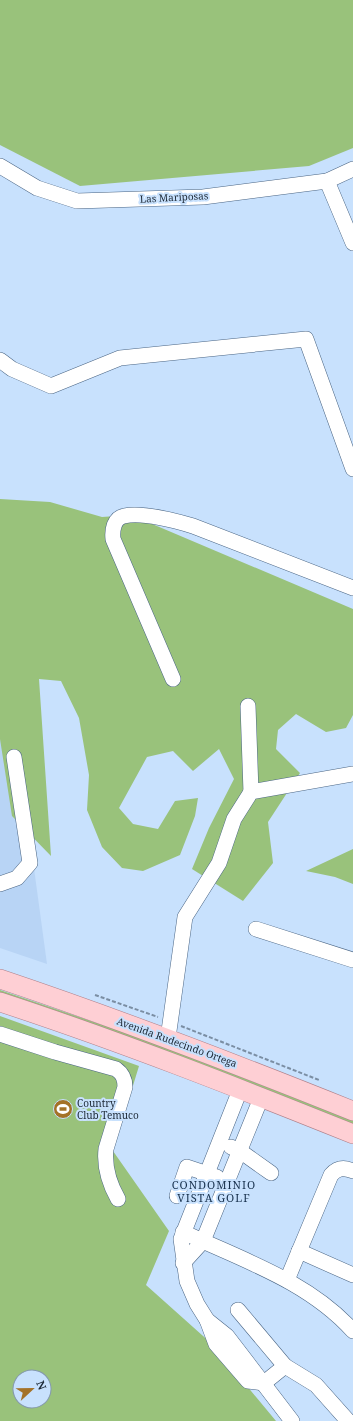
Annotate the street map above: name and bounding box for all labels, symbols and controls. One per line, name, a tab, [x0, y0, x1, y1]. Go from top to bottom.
street label: Las Mariposas	[139, 188, 209, 206]
street label: Avenida Rudecindo Ortega	[115, 1014, 239, 1070]
place label: Country Club Temuco	[77, 1096, 139, 1122]
sports icon: Country Club Temuco	[52, 1098, 74, 1120]
district label: CONDOMINIO VISTA GOLF	[172, 1177, 256, 1205]
north arrow	[12, 1369, 52, 1409]
text: N	[33, 1378, 50, 1392]

